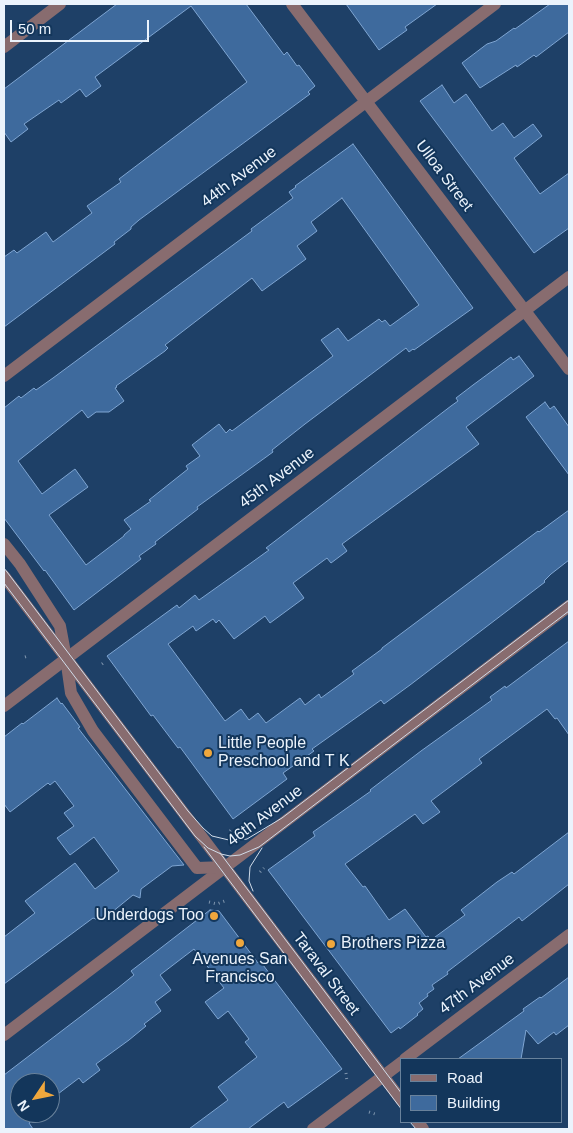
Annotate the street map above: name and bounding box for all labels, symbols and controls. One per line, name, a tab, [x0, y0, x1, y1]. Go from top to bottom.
scale bar	[12, 10, 151, 42]
text: 50 m	[18, 20, 51, 37]
street label: Ulloa Street	[411, 137, 477, 215]
street label: 44th Avenue	[197, 142, 281, 212]
street label: 45th Avenue	[235, 443, 319, 513]
place label: Little People Preschool and T K	[218, 734, 350, 772]
marker: Little People Preschool and T K	[202, 747, 214, 759]
street label: 46th Avenue	[223, 781, 307, 851]
place label: Underdogs Too	[95, 906, 204, 926]
marker: Underdogs Too	[208, 910, 220, 922]
street label: Taraval Street	[289, 929, 363, 1019]
place label: Brothers Pizza	[341, 934, 445, 954]
marker: Avenues San Francisco	[234, 937, 246, 949]
marker: Brothers Pizza	[325, 938, 337, 950]
street label: 47th Avenue	[435, 949, 519, 1019]
place label: Avenues San Francisco	[193, 950, 287, 988]
legend	[400, 1058, 563, 1123]
text: Road	[447, 1069, 483, 1086]
north arrow	[10, 1073, 60, 1123]
text: Building	[447, 1094, 500, 1111]
text: N	[14, 1097, 33, 1114]

